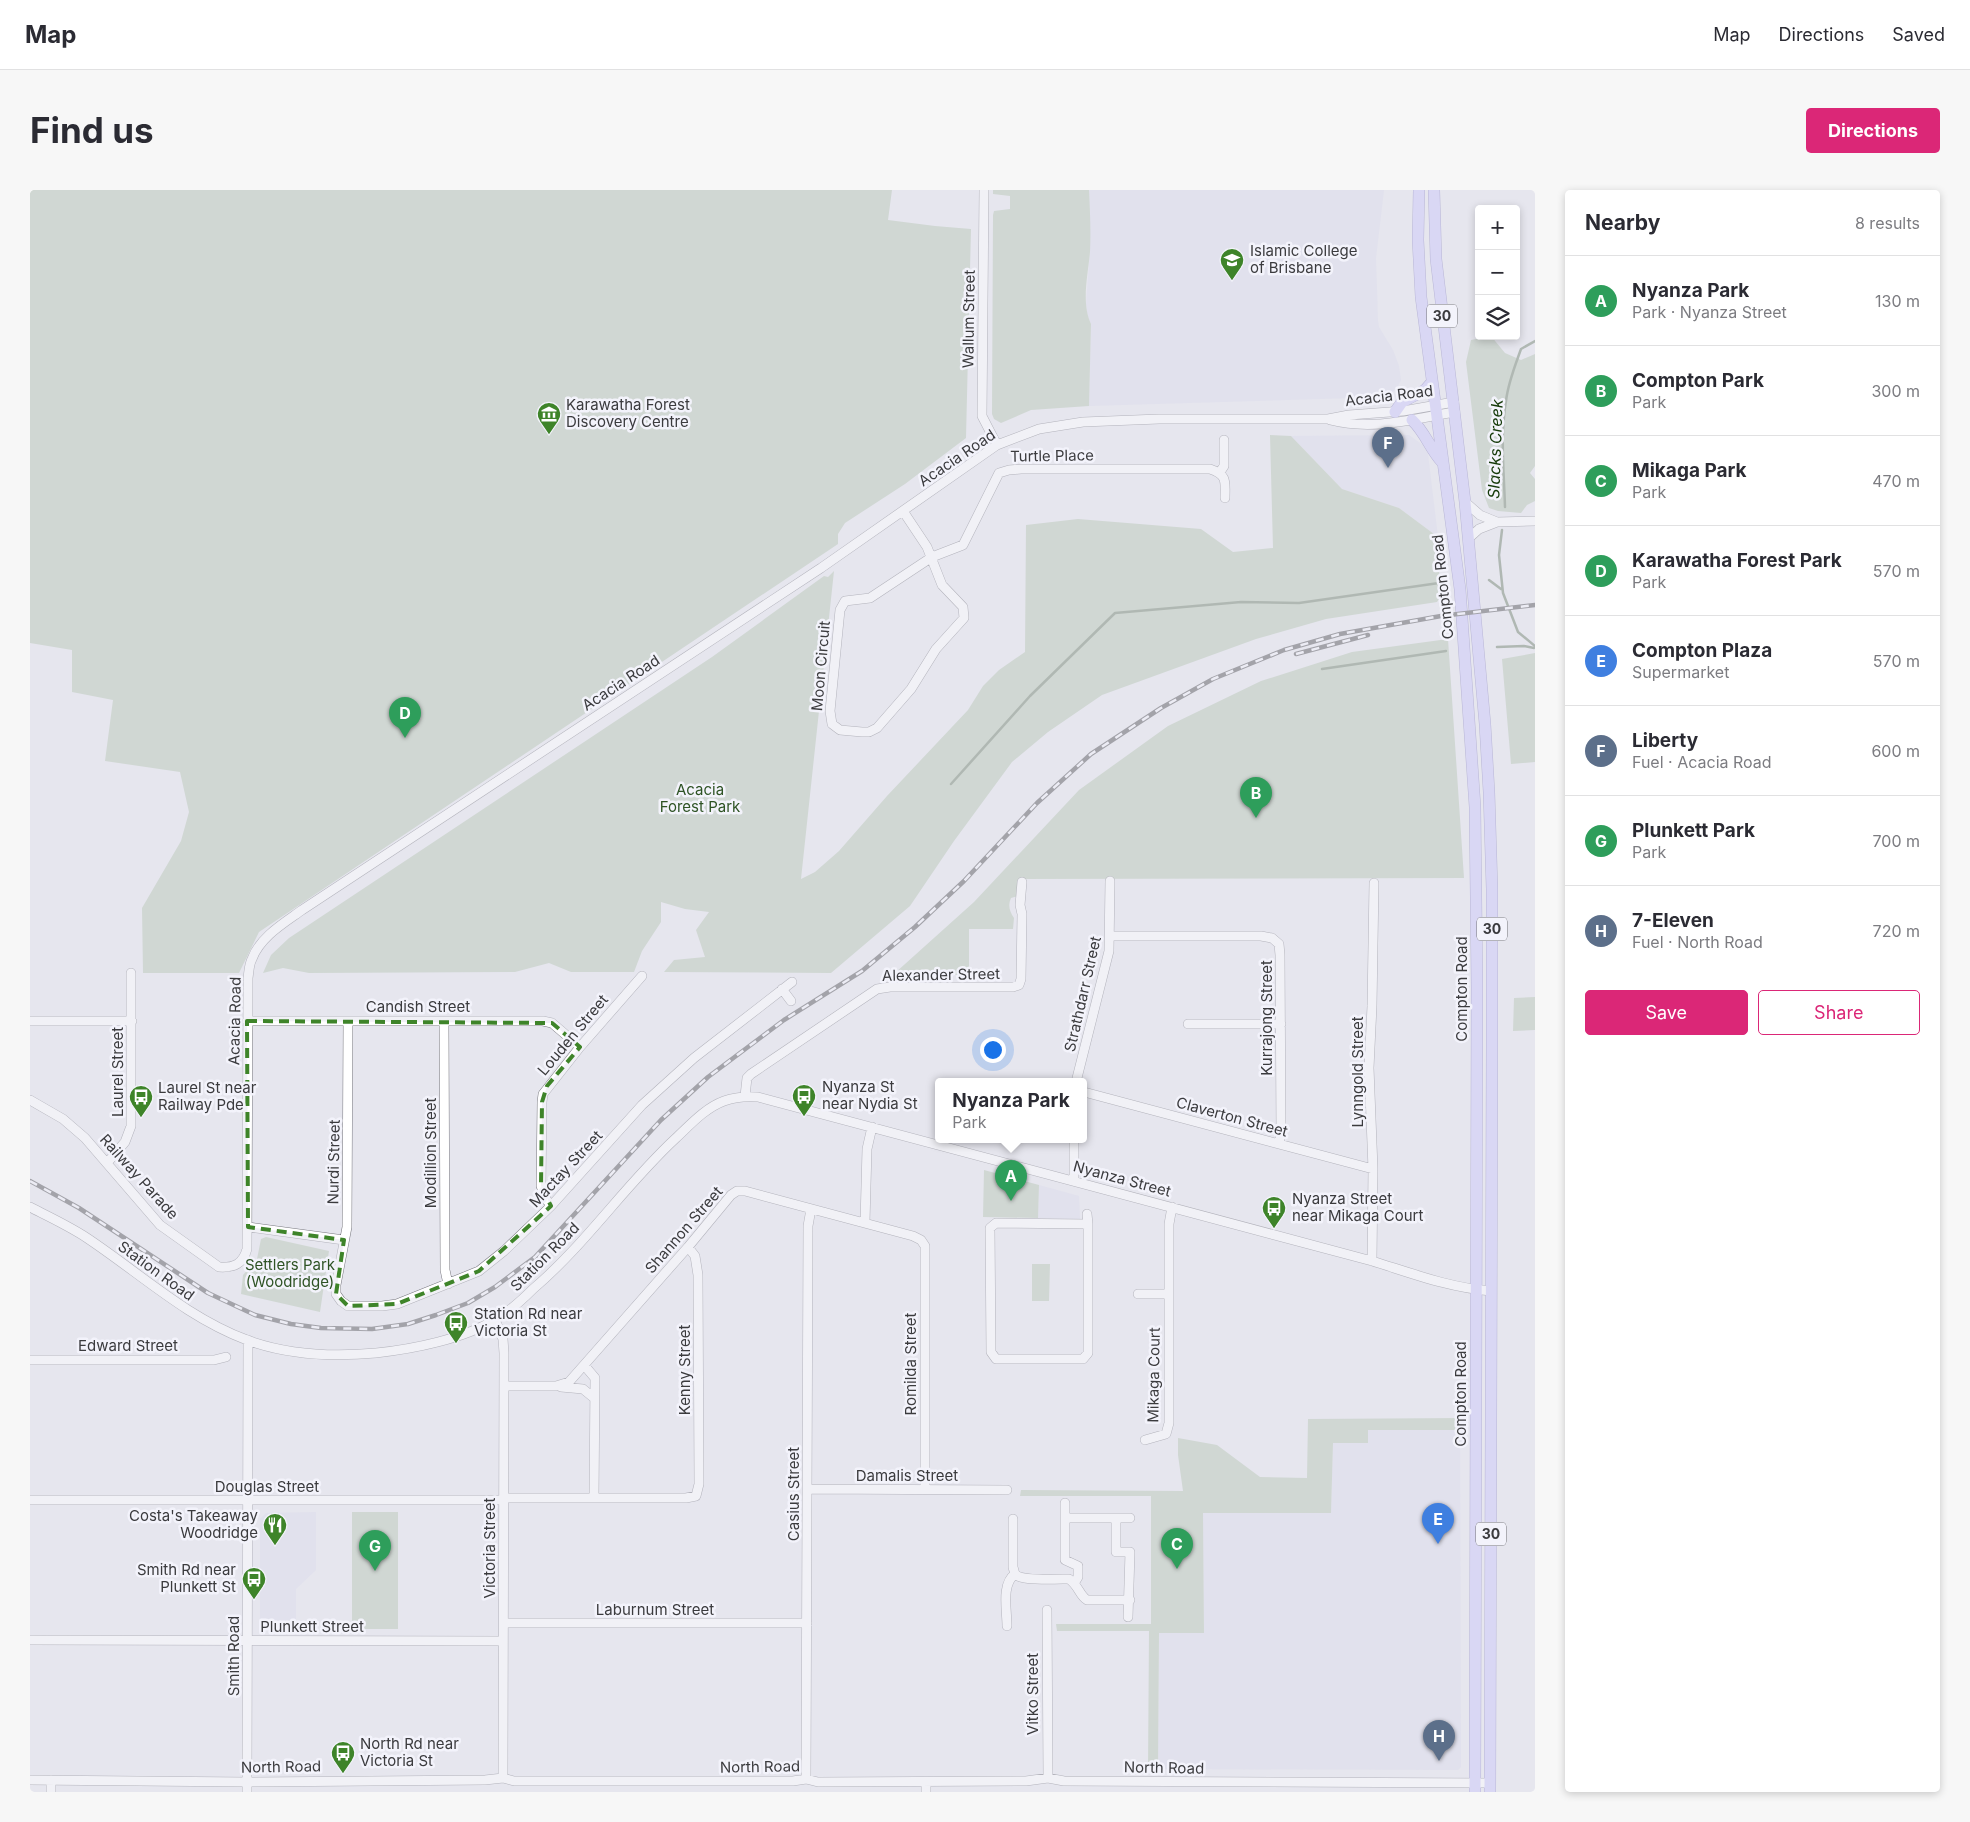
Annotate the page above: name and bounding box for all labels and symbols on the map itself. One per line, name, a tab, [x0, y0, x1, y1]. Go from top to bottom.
place label: Islamic College of Brisbane	[1250, 241, 1357, 277]
school or university icon: Islamic College of Brisbane	[1219, 247, 1245, 281]
street label: Wallum Street	[958, 270, 979, 368]
road number: 30	[1427, 304, 1457, 328]
street label: Acacia Road	[1344, 381, 1434, 410]
place label: Karawatha Forest Discovery Centre	[566, 395, 690, 431]
water label: Slacks Creek	[1483, 399, 1507, 499]
museum icon: Karawatha Forest Discovery Centre	[536, 401, 562, 435]
street label: Acacia Road	[915, 425, 999, 490]
pin: F	[1372, 427, 1404, 468]
street label: Turtle Place	[1010, 445, 1094, 466]
street label: Compton Road	[1428, 534, 1457, 640]
street label: Moon Circuit	[807, 620, 834, 712]
street label: Acacia Road	[578, 651, 663, 715]
pin: D	[389, 697, 421, 738]
pin: B	[1240, 777, 1272, 818]
park label: Acacia Forest Park	[660, 780, 741, 816]
road number: 30	[1477, 918, 1507, 941]
street label: Strathdarr Street	[1060, 934, 1105, 1054]
street label: Compton Road	[1452, 936, 1471, 1042]
street label: Kurrajong Street	[1257, 960, 1276, 1076]
street label: Alexander Street	[882, 964, 1000, 985]
street label: Acacia Road	[224, 977, 245, 1065]
street label: Louden Street	[533, 990, 612, 1079]
street label: Candish Street	[366, 997, 470, 1016]
street label: Lynngold Street	[1348, 1016, 1367, 1128]
street label: Laurel Street	[108, 1027, 127, 1117]
your location	[980, 1037, 1006, 1063]
place label: Nyanza St near Nydia St	[822, 1077, 918, 1113]
place label: Laurel St near Railway Pde	[158, 1078, 257, 1114]
bus stop icon: Nyanza St near Nydia St	[791, 1083, 817, 1117]
bus stop icon: Laurel St near Railway Pde	[128, 1084, 154, 1118]
street label: Claverton Street	[1174, 1092, 1290, 1141]
street label: Modillion Street	[421, 1098, 440, 1208]
street label: Nurdi Street	[323, 1119, 344, 1205]
street label: Mactay Street	[525, 1126, 606, 1211]
street label: Railway Parade	[96, 1130, 183, 1223]
street label: Nyanza Street	[1071, 1156, 1173, 1201]
pin: A	[995, 1160, 1027, 1201]
street label: Shannon Street	[641, 1182, 727, 1277]
place label: Nyanza Street near Mikaga Court	[1292, 1189, 1423, 1225]
bus stop icon: Nyanza Street near Mikaga Court	[1261, 1195, 1287, 1229]
street label: Station Road	[506, 1218, 583, 1295]
street label: Station Road	[114, 1237, 198, 1305]
park label: Settlers Park (Woodridge)	[245, 1255, 336, 1291]
place label: Station Rd near Victoria St	[474, 1304, 583, 1340]
bus stop icon: Station Rd near Victoria St	[443, 1310, 469, 1344]
street label: Romilda Street	[901, 1312, 920, 1416]
street label: Kenny Street	[675, 1325, 694, 1415]
street label: Mikaga Court	[1143, 1327, 1164, 1423]
street label: Edward Street	[78, 1336, 178, 1355]
street label: Compton Road	[1451, 1341, 1470, 1447]
street label: Casius Street	[784, 1447, 803, 1541]
street label: Damalis Street	[856, 1466, 958, 1485]
street label: Douglas Street	[215, 1477, 319, 1496]
street label: Victoria Street	[480, 1498, 499, 1598]
pin: E	[1422, 1503, 1454, 1544]
place label: Costa's Takeaway Woodridge	[129, 1506, 259, 1542]
restaurant icon: Costa's Takeaway Woodridge	[262, 1512, 288, 1546]
road number: 30	[1476, 1522, 1506, 1546]
pin: C	[1161, 1528, 1193, 1569]
pin: G	[359, 1530, 391, 1571]
place label: Smith Rd near Plunkett St	[137, 1560, 236, 1596]
bus stop icon: Smith Rd near Plunkett St	[241, 1566, 267, 1600]
street label: Laburnum Street	[596, 1600, 714, 1619]
street label: Smith Road	[224, 1616, 243, 1696]
street label: Plunkett Street	[260, 1617, 364, 1636]
street label: Vitko Street	[1023, 1653, 1042, 1735]
pin: H	[1423, 1720, 1455, 1761]
place label: North Rd near Victoria St	[360, 1734, 459, 1770]
bus stop icon: North Rd near Victoria St	[330, 1740, 356, 1774]
street label: North Road	[241, 1756, 321, 1777]
street label: North Road	[720, 1756, 800, 1777]
street label: North Road	[1124, 1757, 1204, 1778]

